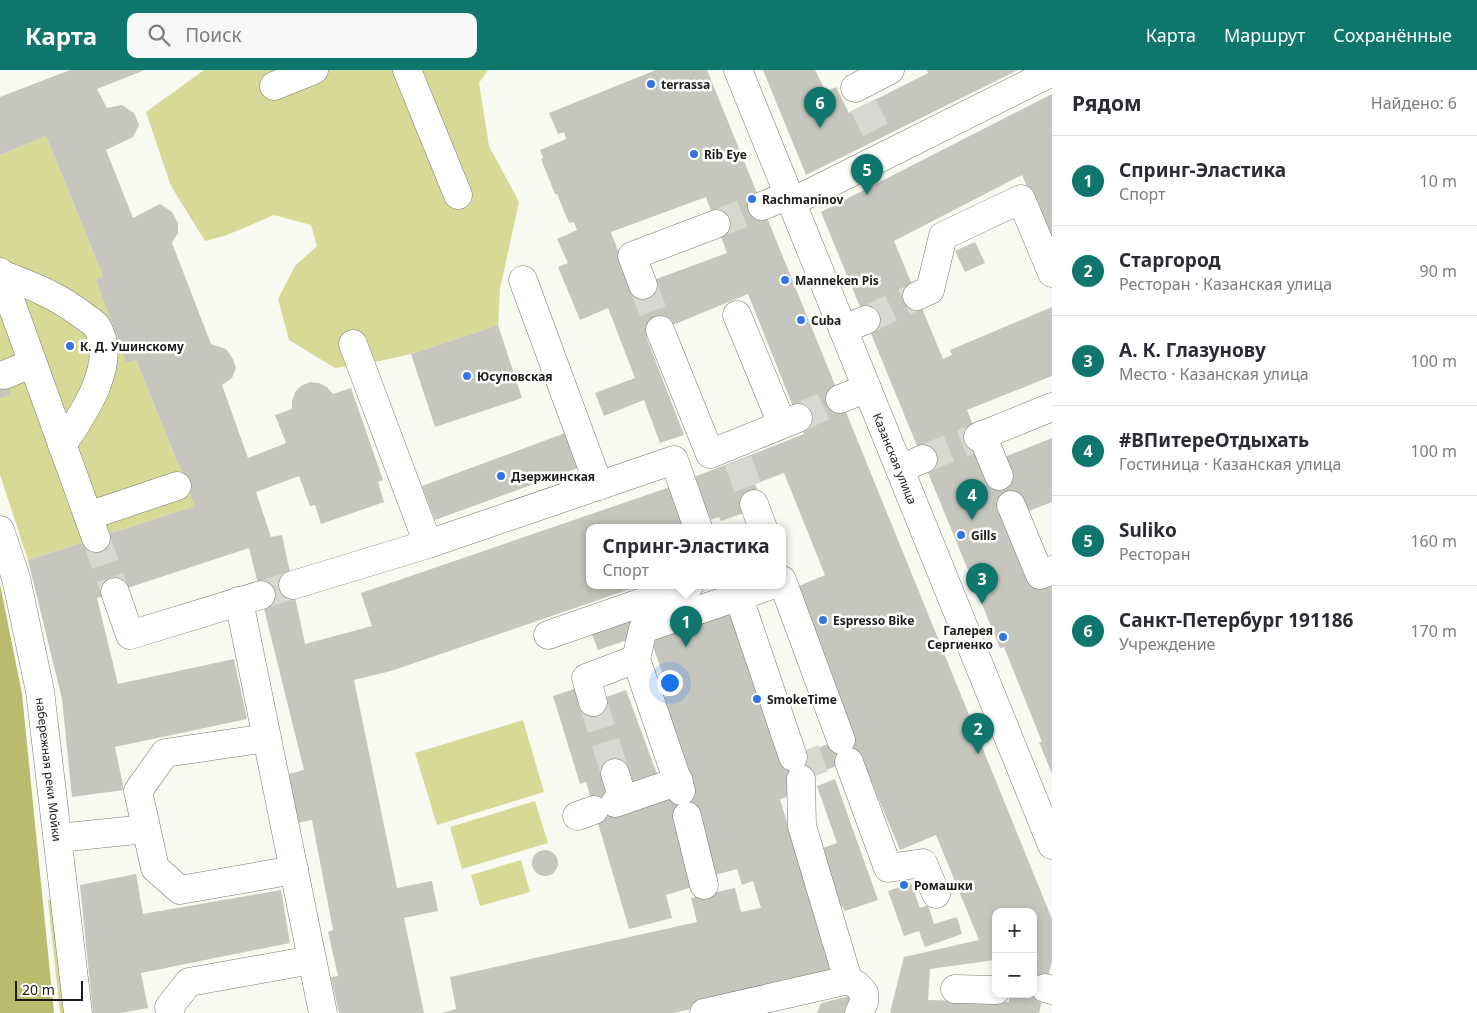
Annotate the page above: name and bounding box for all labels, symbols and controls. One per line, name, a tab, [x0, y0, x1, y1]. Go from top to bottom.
search box	[127, 13, 477, 58]
text: Карта	[25, 19, 97, 52]
icon: search	[145, 21, 173, 49]
text: Поиск	[185, 22, 242, 48]
text: Карта	[1146, 23, 1196, 47]
text: Маршрут	[1224, 23, 1305, 47]
text: Сохранённые	[1333, 23, 1452, 47]
place label: terrassa	[661, 76, 710, 93]
marker: terrassa	[645, 78, 657, 90]
pin: 6	[804, 87, 836, 128]
text: Рядом	[1072, 89, 1142, 117]
text: Найдено: 6	[1371, 92, 1457, 114]
place label: Rib Eye	[704, 146, 747, 163]
marker: Rib Eye	[688, 148, 700, 160]
pin: 5	[851, 154, 883, 195]
text: Спринг-Эластика	[1119, 157, 1286, 183]
text: 1	[1083, 170, 1093, 192]
text: 10 m	[1420, 170, 1457, 192]
text: Спорт	[1119, 183, 1165, 205]
place label: Rachmaninov	[762, 191, 843, 208]
marker: Rachmaninov	[746, 193, 758, 205]
text: Старгород	[1119, 247, 1221, 273]
text: 2	[1083, 260, 1093, 282]
text: 90 m	[1420, 260, 1457, 282]
place label: Manneken Pis	[795, 272, 879, 289]
text: Ресторан · Казанская улица	[1119, 273, 1332, 295]
marker: Manneken Pis	[779, 274, 791, 286]
place label: Cuba	[811, 312, 841, 329]
marker: Cuba	[795, 314, 807, 326]
text: А. К. Глазунову	[1119, 337, 1266, 363]
place label: К. Д. Ушинскому	[80, 338, 184, 355]
marker: К. Д. Ушинскому	[64, 340, 76, 352]
text: 3	[1083, 350, 1093, 372]
text: 100 m	[1410, 350, 1457, 372]
text: Место · Казанская улица	[1119, 363, 1309, 385]
place label: Юсуповская	[477, 368, 553, 385]
marker: Юсуповская	[461, 370, 473, 382]
street label: Казанская улица	[869, 410, 921, 506]
text: #ВПитереОтдыхать	[1119, 427, 1309, 453]
text: 4	[1083, 440, 1093, 462]
text: 100 m	[1410, 440, 1457, 462]
text: Гостиница · Казанская улица	[1119, 453, 1341, 475]
place label: Дзержинская	[511, 468, 595, 485]
marker: Дзержинская	[495, 470, 507, 482]
pin: 4	[956, 479, 988, 520]
text: Suliko	[1119, 517, 1177, 543]
popup	[586, 524, 786, 589]
place label: Gills	[971, 527, 996, 544]
marker: Gills	[955, 529, 967, 541]
text: 5	[1083, 530, 1093, 552]
text: 160 m	[1410, 530, 1457, 552]
text: Спринг-Эластика	[602, 533, 770, 559]
text: Ресторан	[1119, 543, 1190, 565]
text: Спорт	[602, 559, 649, 581]
pin: 3	[966, 563, 998, 604]
pin: 1	[670, 606, 702, 647]
text: Санкт-Петербург 191186	[1119, 607, 1353, 633]
place label: Espresso Bike	[833, 612, 914, 629]
marker: Espresso Bike	[817, 614, 829, 626]
text: 6	[1083, 620, 1093, 642]
text: 170 m	[1410, 620, 1457, 642]
place label: Галерея Сергиенко	[927, 622, 993, 653]
marker: Галерея Сергиенко	[997, 631, 1009, 643]
text: Учреждение	[1119, 633, 1215, 655]
your location	[657, 670, 683, 696]
place label: SmokeTime	[767, 691, 837, 708]
marker: SmokeTime	[751, 693, 763, 705]
street label: набережная реки Мойки	[32, 696, 66, 842]
pin: 2	[962, 713, 994, 754]
place label: Ромашки	[914, 877, 973, 894]
marker: Ромашки	[898, 879, 910, 891]
map controls	[992, 908, 1037, 998]
button: +	[992, 908, 1037, 953]
button: −	[992, 953, 1037, 998]
scale bar	[15, 978, 82, 1001]
text: 20 m	[22, 980, 55, 999]

